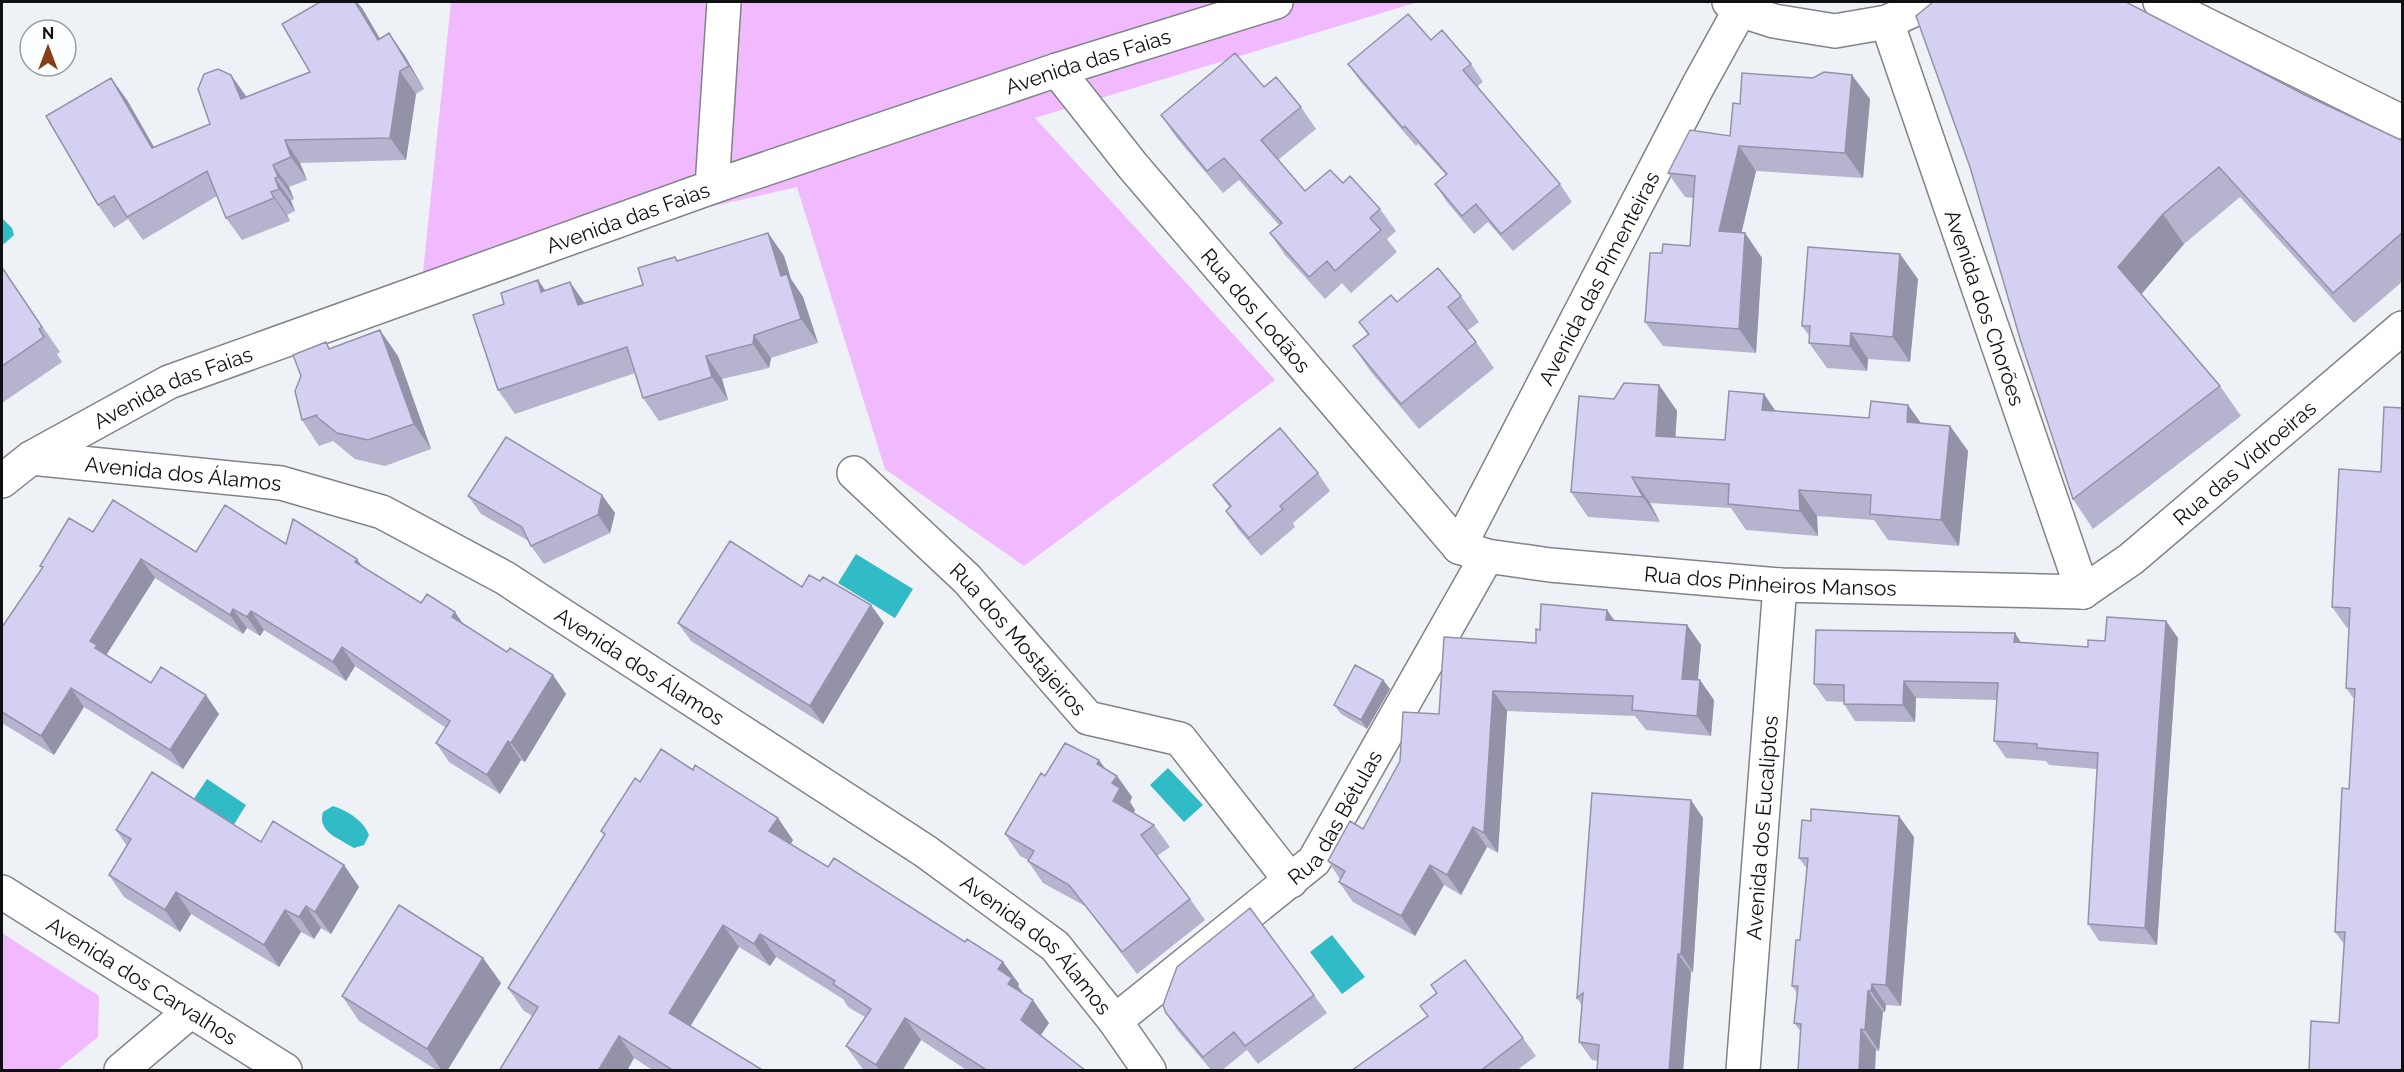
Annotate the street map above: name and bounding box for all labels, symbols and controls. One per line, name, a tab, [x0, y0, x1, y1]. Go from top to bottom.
north arrow	[18, 18, 78, 78]
street label: Avenida das Faias	[1002, 23, 1174, 99]
text: N	[42, 24, 54, 43]
street label: Avenida das Pimenteiras	[1533, 167, 1664, 389]
street label: Avenida das Faias	[543, 176, 713, 258]
street label: Avenida dos Chorões	[1940, 206, 2030, 409]
street label: Rua dos Lodãos	[1196, 243, 1316, 377]
street label: Avenida das Faias	[89, 341, 256, 434]
street label: Rua das Vidroeiras	[2168, 395, 2321, 530]
street label: Avenida dos Álamos	[84, 451, 283, 495]
street label: Rua dos Mostajeiros	[945, 557, 1092, 720]
street label: Rua dos Pinheiros Mansos	[1643, 561, 1897, 600]
street label: Avenida dos Álamos	[551, 602, 730, 730]
street label: Avenida dos Eucaliptos	[1740, 715, 1783, 941]
street label: Rua das Bétulas	[1283, 746, 1387, 890]
street label: Avenida dos Álamos	[956, 869, 1117, 1019]
street label: Avenida dos Carvalhos	[42, 911, 243, 1050]

